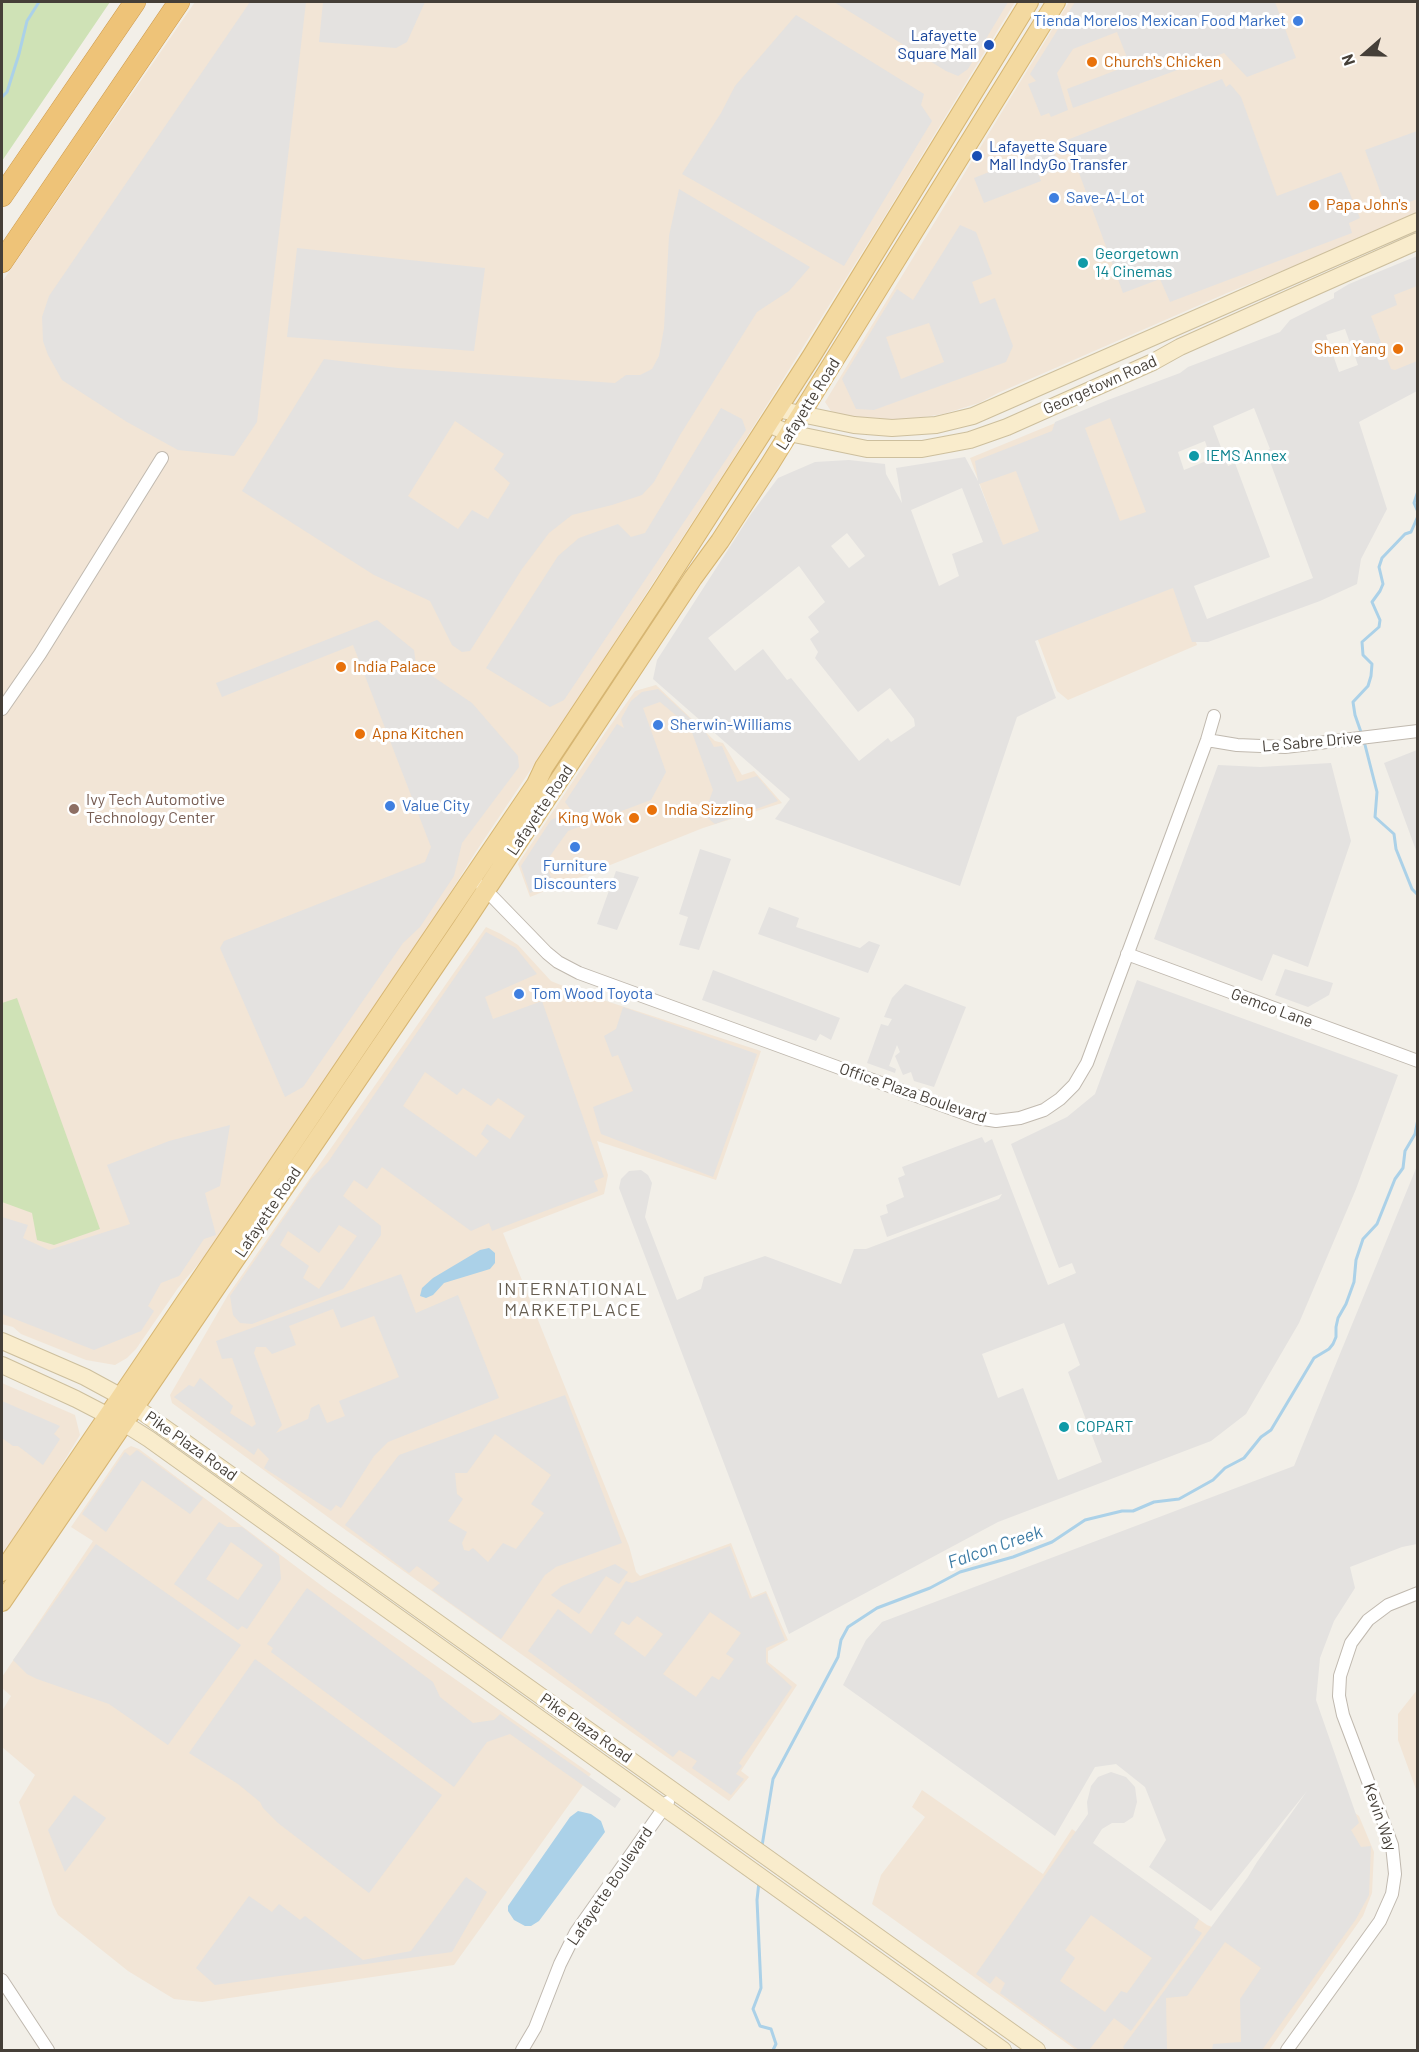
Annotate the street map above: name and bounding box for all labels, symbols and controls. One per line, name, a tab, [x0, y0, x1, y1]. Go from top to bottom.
place label: Tienda Morelos Mexican Food Market	[1033, 11, 1286, 31]
marker: Tienda Morelos Mexican Food Market	[1291, 14, 1305, 28]
north arrow	[1335, 24, 1395, 84]
place label: Lafayette Square Mall	[898, 26, 977, 64]
marker: Lafayette Square Mall	[982, 38, 996, 52]
place label: Church's Chicken	[1104, 52, 1221, 72]
text: N	[1337, 52, 1358, 69]
marker: Church's Chicken	[1085, 55, 1099, 69]
place label: Lafayette Square Mall IndyGo Transfer	[989, 137, 1127, 175]
marker: Lafayette Square Mall IndyGo Transfer	[970, 149, 984, 163]
place label: Save-A-Lot	[1066, 188, 1145, 208]
marker: Save-A-Lot	[1047, 191, 1061, 205]
place label: Papa John's	[1326, 195, 1408, 215]
marker: Papa John's	[1307, 198, 1321, 212]
place label: Georgetown 14 Cinemas	[1095, 244, 1179, 282]
marker: Georgetown 14 Cinemas	[1076, 256, 1090, 270]
place label: Shen Yang	[1314, 339, 1386, 359]
marker: Shen Yang	[1391, 342, 1405, 356]
street label: Georgetown Road	[1040, 351, 1160, 419]
street label: Lafayette Road	[772, 355, 844, 453]
place label: IEMS Annex	[1206, 446, 1287, 466]
marker: IEMS Annex	[1187, 449, 1201, 463]
place label: India Palace	[353, 657, 436, 677]
marker: India Palace	[334, 660, 348, 674]
place label: Sherwin-Williams	[670, 715, 792, 735]
marker: Sherwin-Williams	[651, 718, 665, 732]
place label: Apna Kitchen	[372, 724, 464, 744]
marker: Apna Kitchen	[353, 727, 367, 741]
street label: Le Sabre Drive	[1261, 728, 1363, 756]
street label: Lafayette Road	[503, 761, 577, 859]
place label: Ivy Tech Automotive Technology Center	[86, 790, 225, 828]
place label: Value City	[402, 796, 470, 816]
marker: Value City	[383, 799, 397, 813]
place label: India Sizzling	[664, 800, 753, 820]
marker: Ivy Tech Automotive Technology Center	[67, 802, 81, 816]
marker: India Sizzling	[645, 803, 659, 817]
place label: King Wok	[558, 808, 622, 828]
marker: King Wok	[627, 811, 641, 825]
marker: Furniture Discounters	[568, 840, 582, 854]
place label: Furniture Discounters	[533, 856, 617, 894]
place label: Tom Wood Toyota	[531, 984, 653, 1004]
street label: Gemco Lane	[1228, 984, 1316, 1032]
marker: Tom Wood Toyota	[512, 987, 526, 1001]
street label: Office Plaza Boulevard	[837, 1059, 989, 1127]
street label: Lafayette Road	[231, 1163, 305, 1261]
district label: INTERNATIONAL MARKETPLACE	[498, 1278, 648, 1320]
street label: Pike Plaza Road	[141, 1407, 241, 1485]
place label: COPART	[1076, 1417, 1133, 1437]
marker: COPART	[1057, 1420, 1071, 1434]
water label: Falcon Creek	[945, 1521, 1045, 1573]
street label: Pike Plaza Road	[536, 1689, 636, 1767]
street label: Kevin Way	[1360, 1781, 1400, 1853]
street label: Lafayette Boulevard	[563, 1823, 657, 1949]

